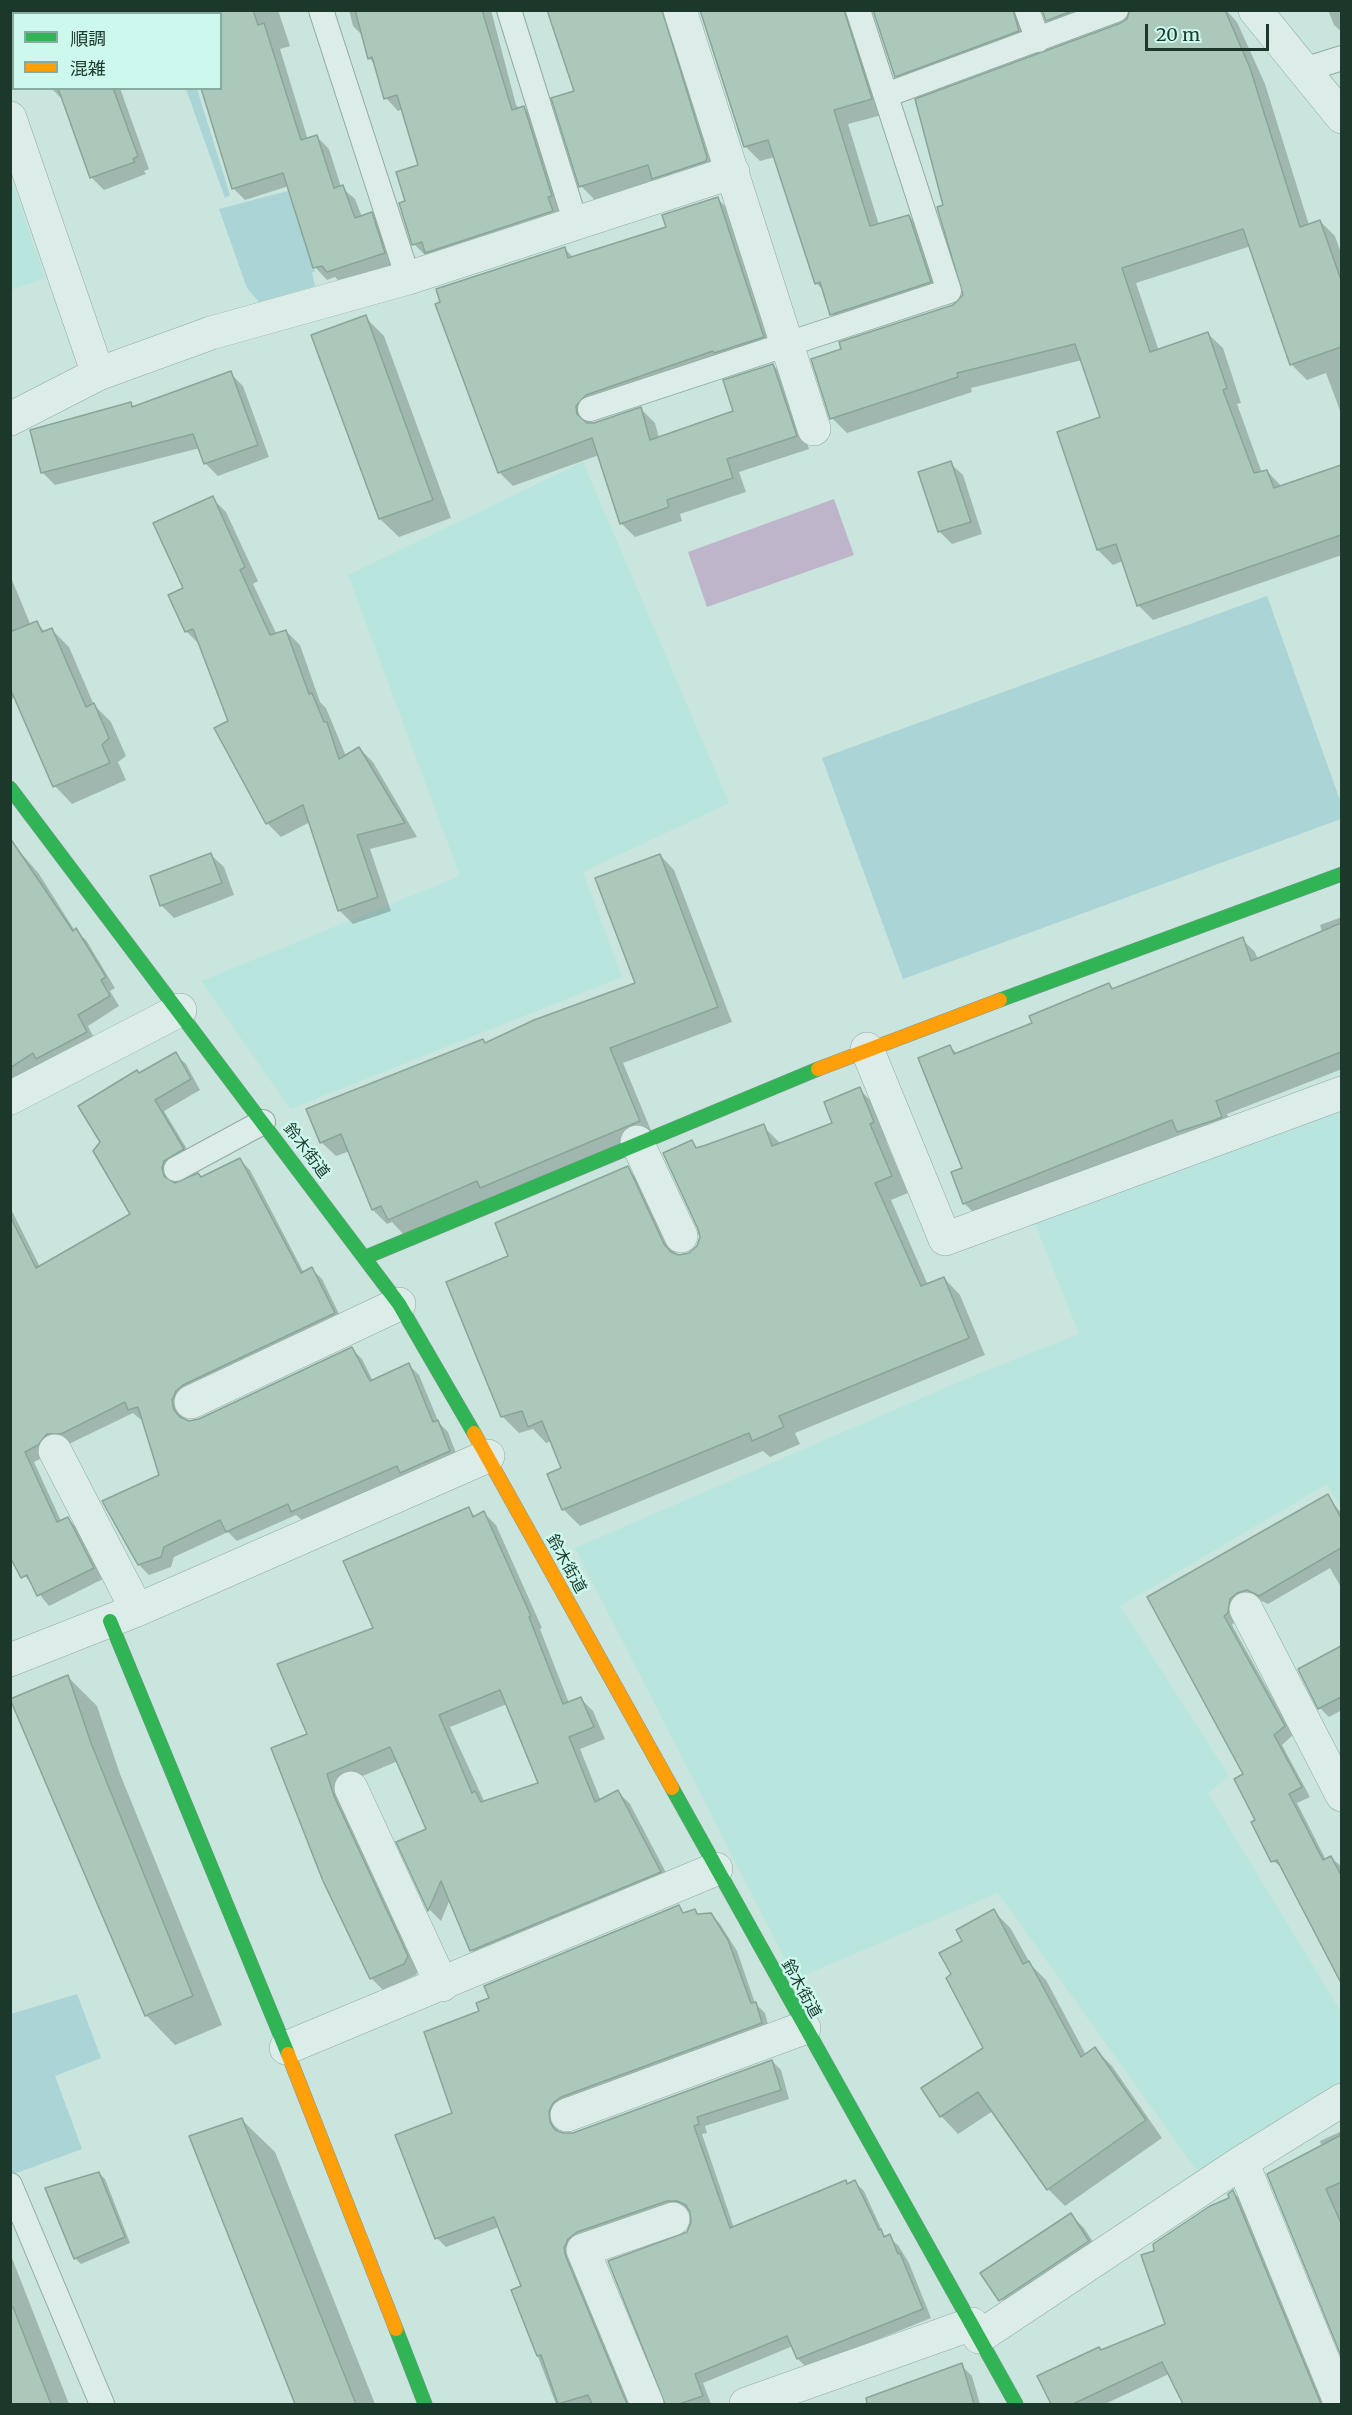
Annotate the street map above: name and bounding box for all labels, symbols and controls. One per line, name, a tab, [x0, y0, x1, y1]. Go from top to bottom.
legend	[12, 12, 222, 90]
scale bar	[1148, 12, 1272, 50]
text: 20 m	[1156, 23, 1200, 46]
text: 順調	[70, 27, 106, 50]
text: 混雑	[70, 57, 106, 80]
street label: 鈴木街道	[279, 1120, 333, 1182]
street label: 鈴木街道	[542, 1531, 590, 1597]
street label: 鈴木街道	[777, 1956, 825, 2022]

